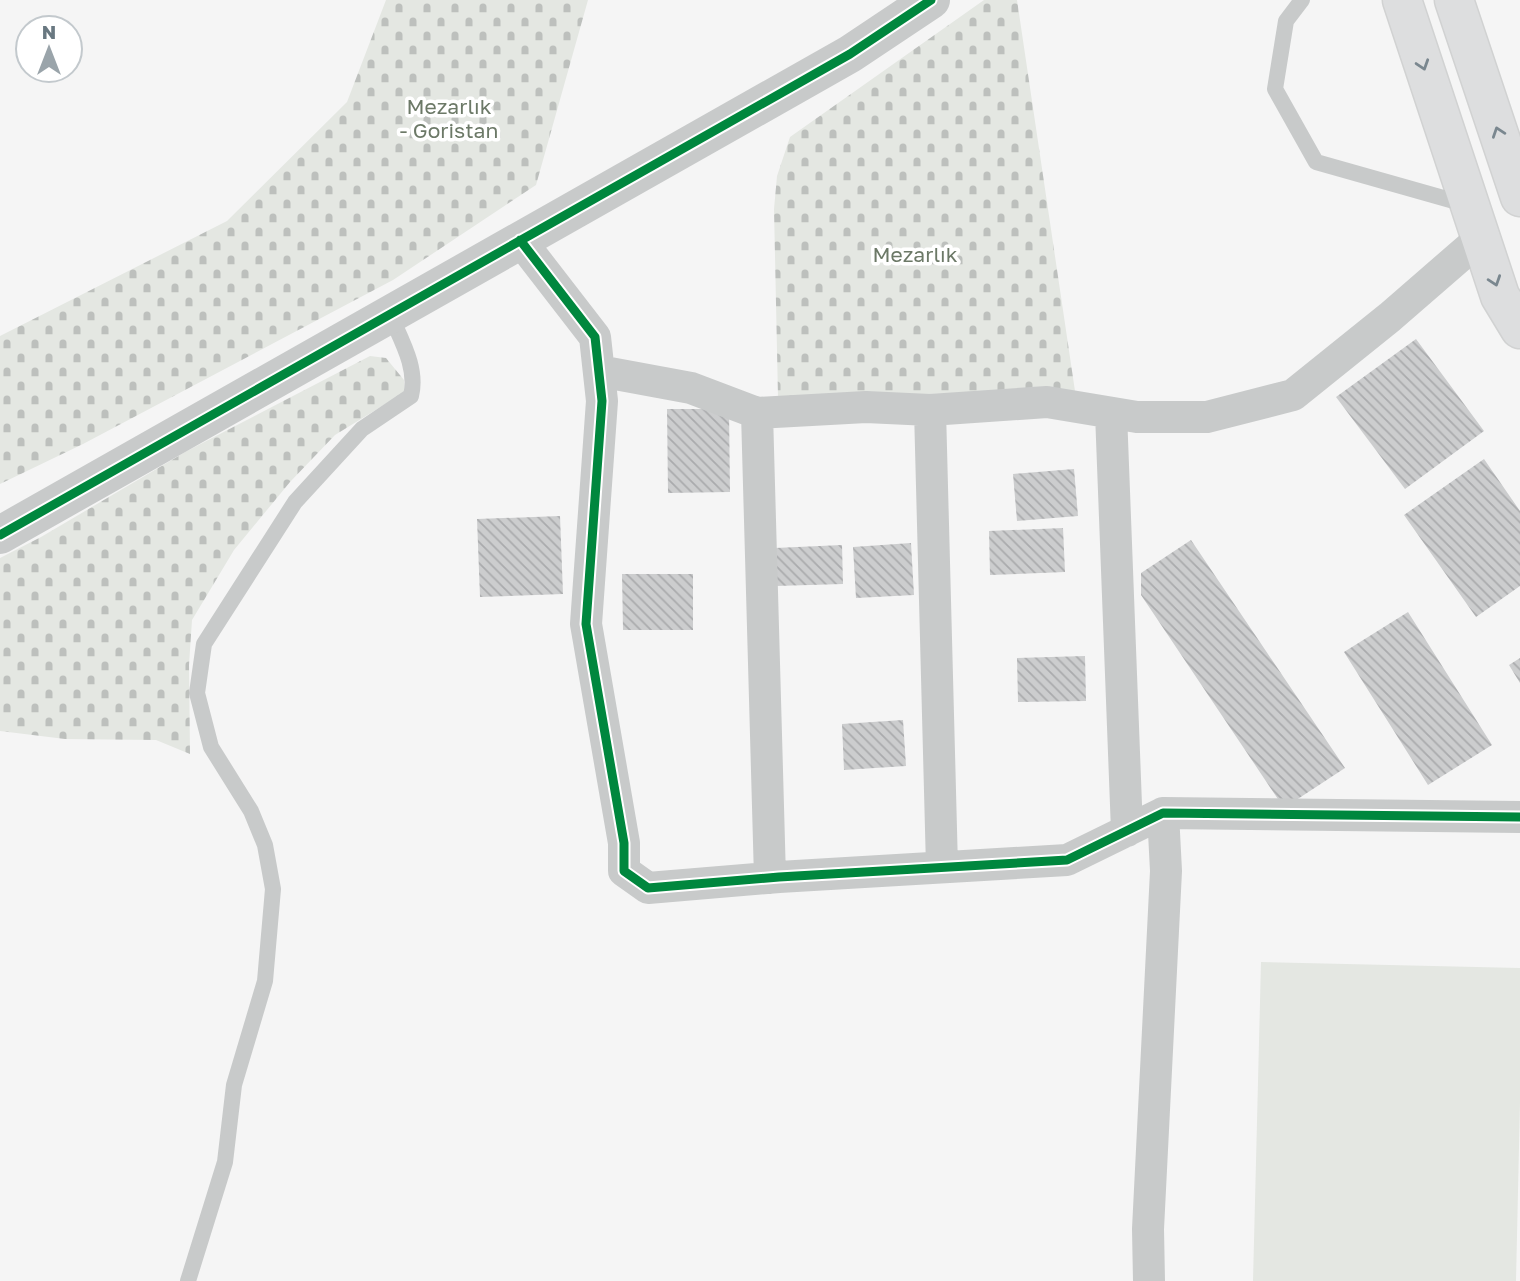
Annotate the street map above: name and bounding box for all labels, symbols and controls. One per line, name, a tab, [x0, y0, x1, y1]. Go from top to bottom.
north arrow	[14, 14, 84, 84]
text: N	[42, 20, 56, 43]
one-way arrow	[1415, 58, 1429, 70]
park label: Mezarlık - Goristan	[400, 93, 498, 143]
one-way arrow	[1492, 127, 1506, 139]
park label: Mezarlık	[872, 241, 958, 267]
one-way arrow	[1487, 274, 1501, 286]

